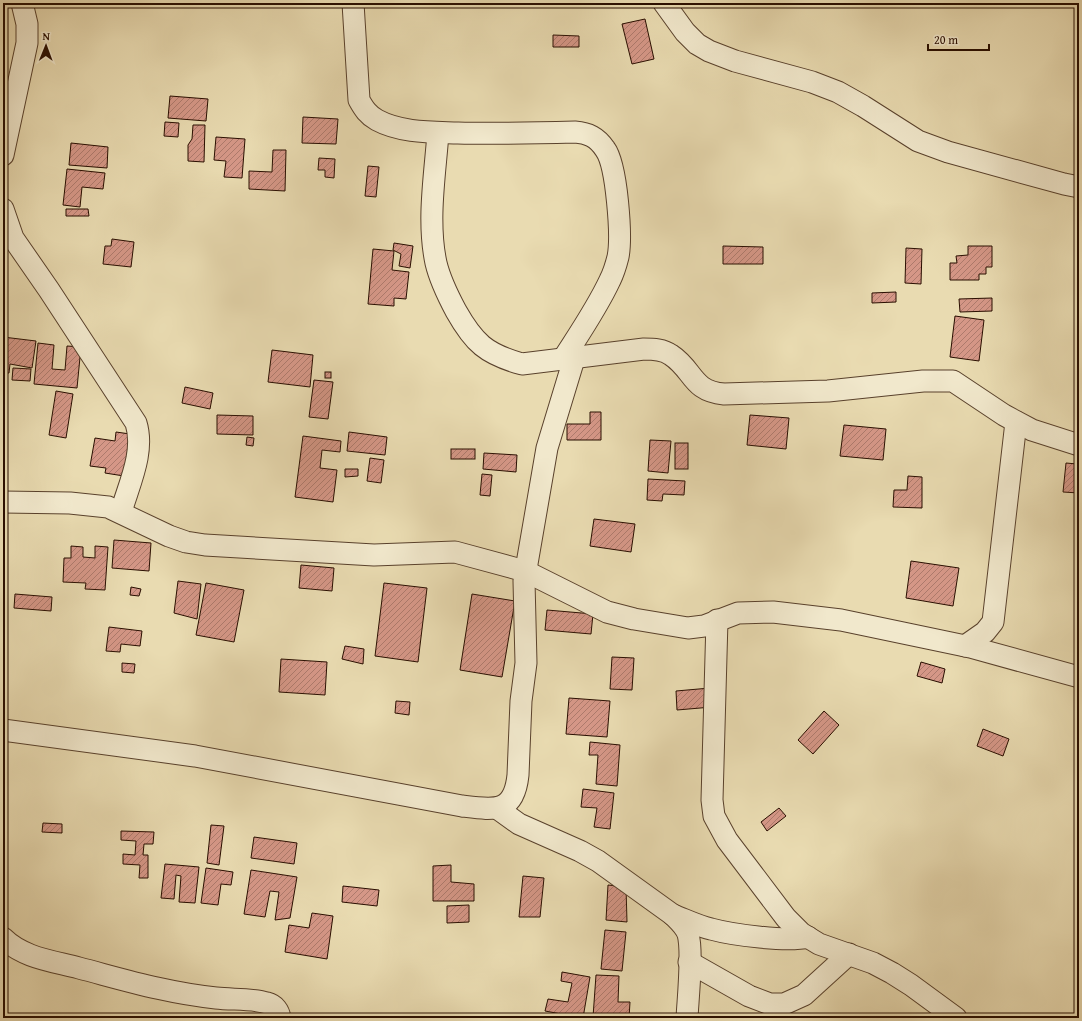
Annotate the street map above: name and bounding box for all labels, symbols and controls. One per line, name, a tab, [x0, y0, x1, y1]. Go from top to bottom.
north arrow	[26, 26, 66, 66]
scale bar	[928, 26, 989, 52]
text: N	[42, 28, 51, 44]
text: 20 m	[934, 31, 958, 48]

